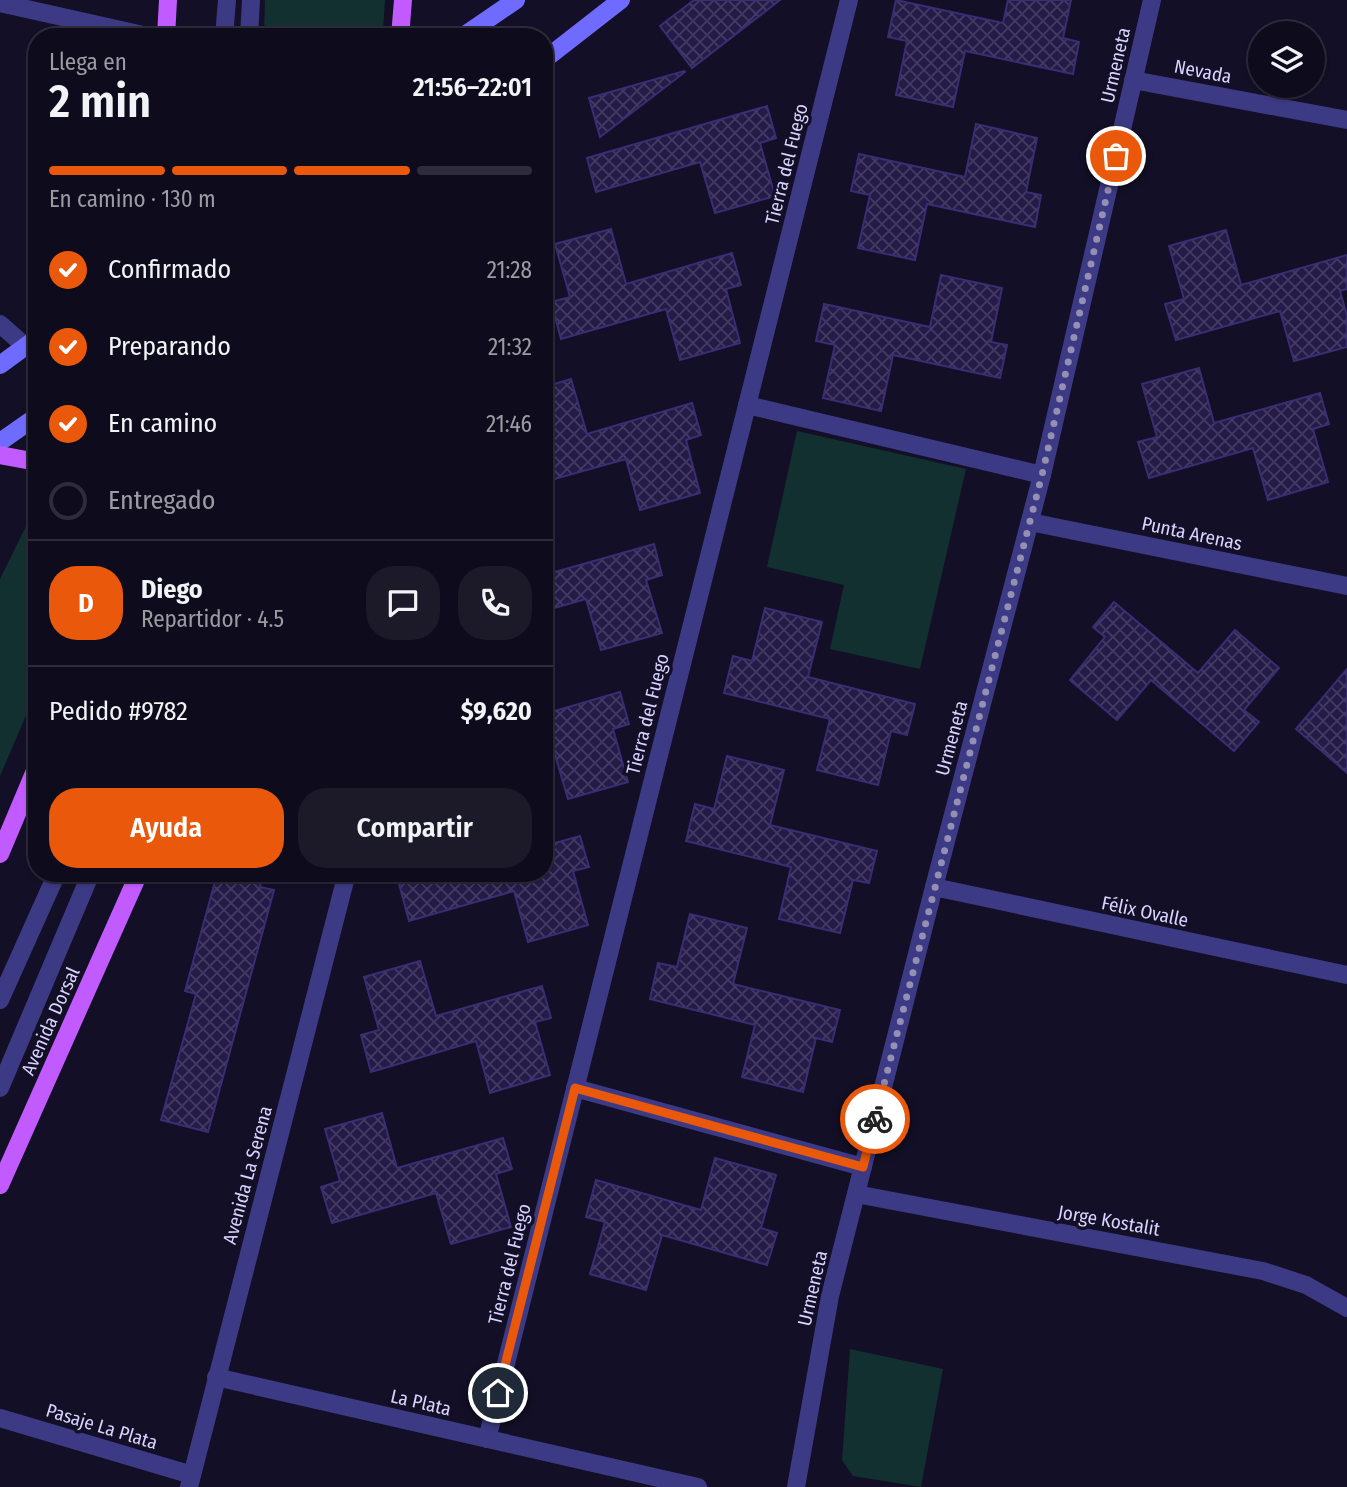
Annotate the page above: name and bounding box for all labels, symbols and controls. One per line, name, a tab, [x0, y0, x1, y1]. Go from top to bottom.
map controls	[1248, 21, 1325, 98]
button: layers	[1248, 21, 1325, 98]
street label: Urmeneta	[1096, 25, 1135, 105]
text: Llega en	[49, 48, 127, 76]
street label: Nevada	[1172, 55, 1233, 88]
text: 21:56–22:01	[413, 72, 532, 103]
text: 2 min	[49, 74, 151, 129]
street label: Tierra del Fuego	[760, 101, 813, 227]
pin	[1086, 126, 1146, 186]
icon: bag	[1097, 137, 1135, 175]
text: En camino · 130 m	[49, 185, 216, 213]
icon: check	[49, 251, 87, 289]
text: Confirmado	[108, 254, 231, 285]
text: 21:28	[487, 256, 532, 284]
icon: check	[49, 328, 87, 366]
text: Preparando	[108, 331, 231, 362]
text: 21:32	[488, 333, 532, 361]
icon: check	[49, 405, 87, 443]
text: En camino	[108, 408, 217, 439]
text: 21:46	[486, 410, 532, 438]
text: Entregado	[108, 485, 215, 516]
street label: Punta Arenas	[1140, 512, 1244, 555]
button: chat	[366, 566, 440, 640]
button: phone	[458, 566, 532, 640]
text: Diego	[141, 574, 203, 605]
text: D	[78, 588, 94, 619]
text: Repartidor · 4.5	[141, 605, 284, 633]
street label: Tierra del Fuego	[621, 651, 674, 777]
text: Pedido #9782	[49, 696, 188, 727]
text: $9,620	[461, 696, 532, 727]
street label: Urmeneta	[930, 698, 973, 778]
button: Ayuda	[49, 788, 284, 868]
button: Compartir	[298, 788, 532, 868]
street label: Félix Ovalle	[1099, 891, 1190, 932]
street label: Avenida Dorsal	[16, 964, 85, 1079]
courier	[840, 1084, 910, 1154]
icon: bike	[856, 1100, 894, 1138]
street label: Avenida La Serena	[218, 1103, 277, 1247]
street label: Jorge Kostalit	[1056, 1200, 1162, 1241]
street label: Tierra del Fuego	[483, 1201, 536, 1327]
street label: Urmeneta	[793, 1248, 832, 1328]
pin	[468, 1363, 528, 1423]
icon: home	[479, 1374, 517, 1412]
street label: La Plata	[388, 1384, 453, 1421]
street label: Pasaje La Plata	[43, 1399, 160, 1454]

